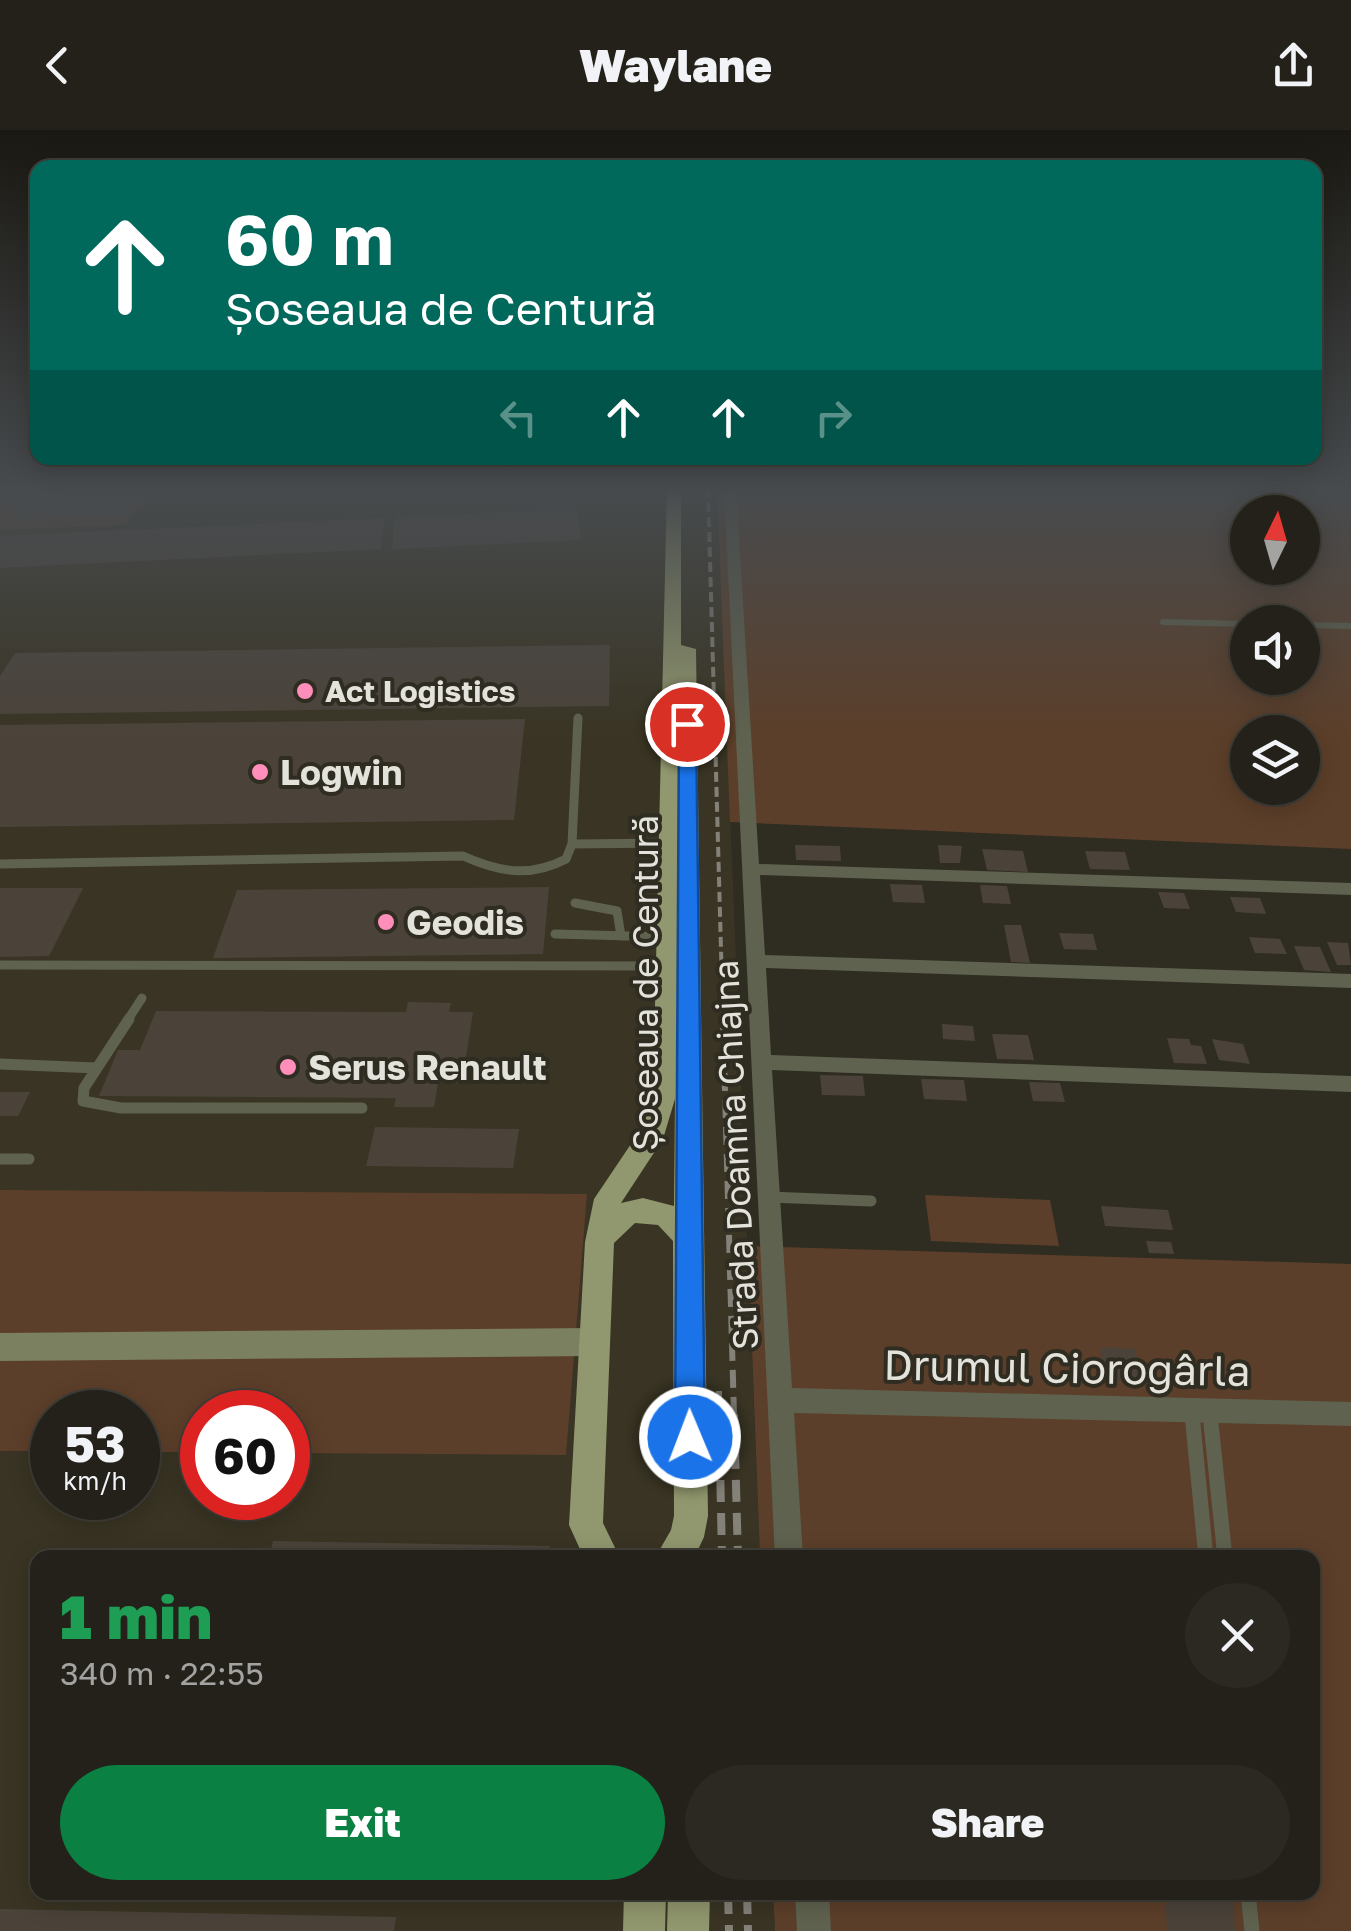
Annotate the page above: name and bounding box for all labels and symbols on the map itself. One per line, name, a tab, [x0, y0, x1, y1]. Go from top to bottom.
north arrow	[1230, 495, 1320, 585]
place label: Act Logistics	[325, 673, 515, 709]
marker: Act Logistics	[294, 680, 316, 702]
pin	[645, 682, 730, 767]
place label: Logwin	[280, 751, 402, 793]
marker: Logwin	[249, 761, 271, 783]
street label: Șoseaua de Centură	[624, 815, 666, 1151]
place label: Geodis	[406, 901, 524, 943]
marker: Geodis	[375, 911, 397, 933]
street label: Strada Doamna Chiajna	[704, 959, 766, 1351]
place label: Serus Renault	[308, 1046, 547, 1088]
marker: Serus Renault	[277, 1056, 299, 1078]
street label: Drumul Ciorogârla	[883, 1339, 1251, 1395]
position arrow	[638, 1385, 742, 1489]
speed limit sign: 60	[180, 1390, 310, 1520]

